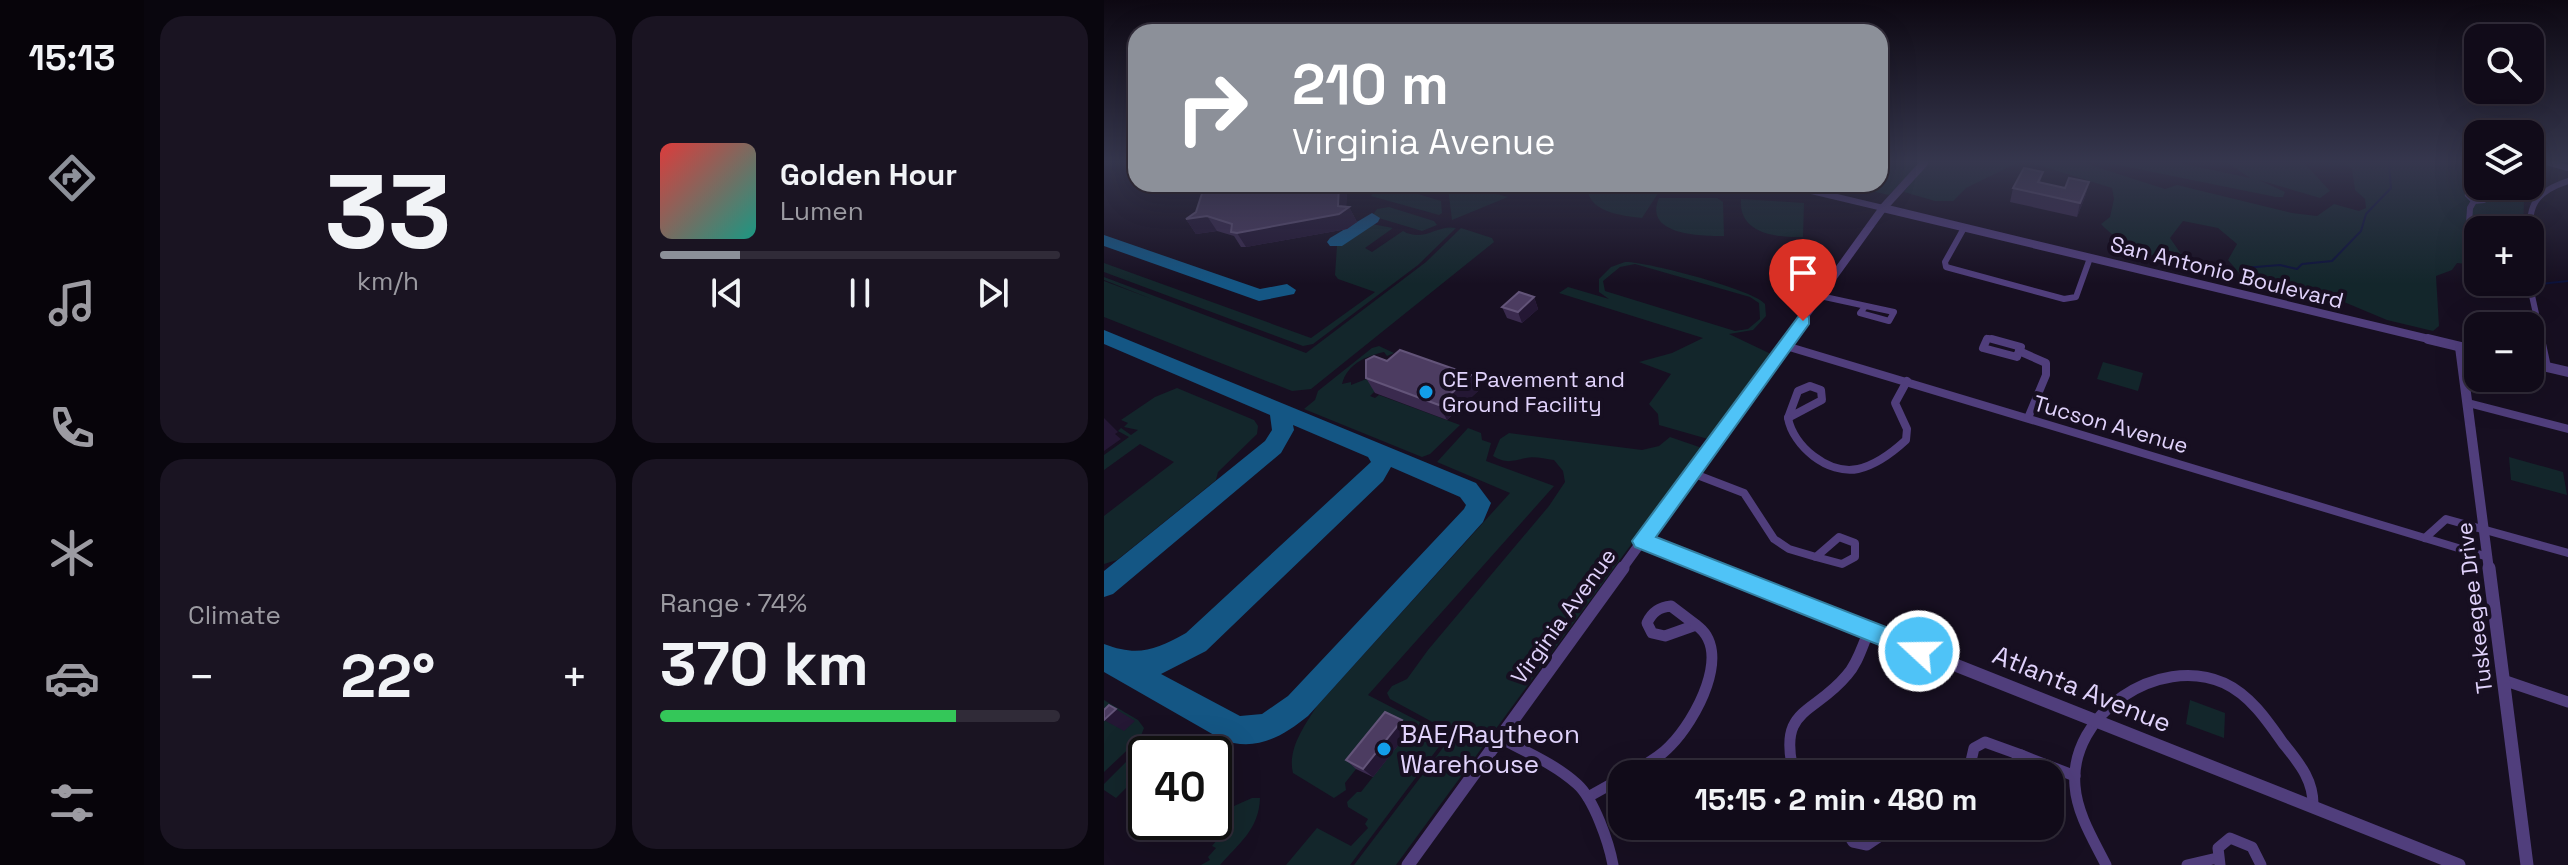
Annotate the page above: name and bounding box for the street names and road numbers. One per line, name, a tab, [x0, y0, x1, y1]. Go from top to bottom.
street label: San Antonio Boulevard	[2108, 229, 2346, 315]
street label: Tucson Avenue	[2030, 389, 2192, 459]
street label: Tuskeegee Drive	[2450, 521, 2498, 695]
street label: Virginia Avenue	[1504, 543, 1622, 689]
street label: Atlanta Avenue	[1988, 638, 2176, 740]

